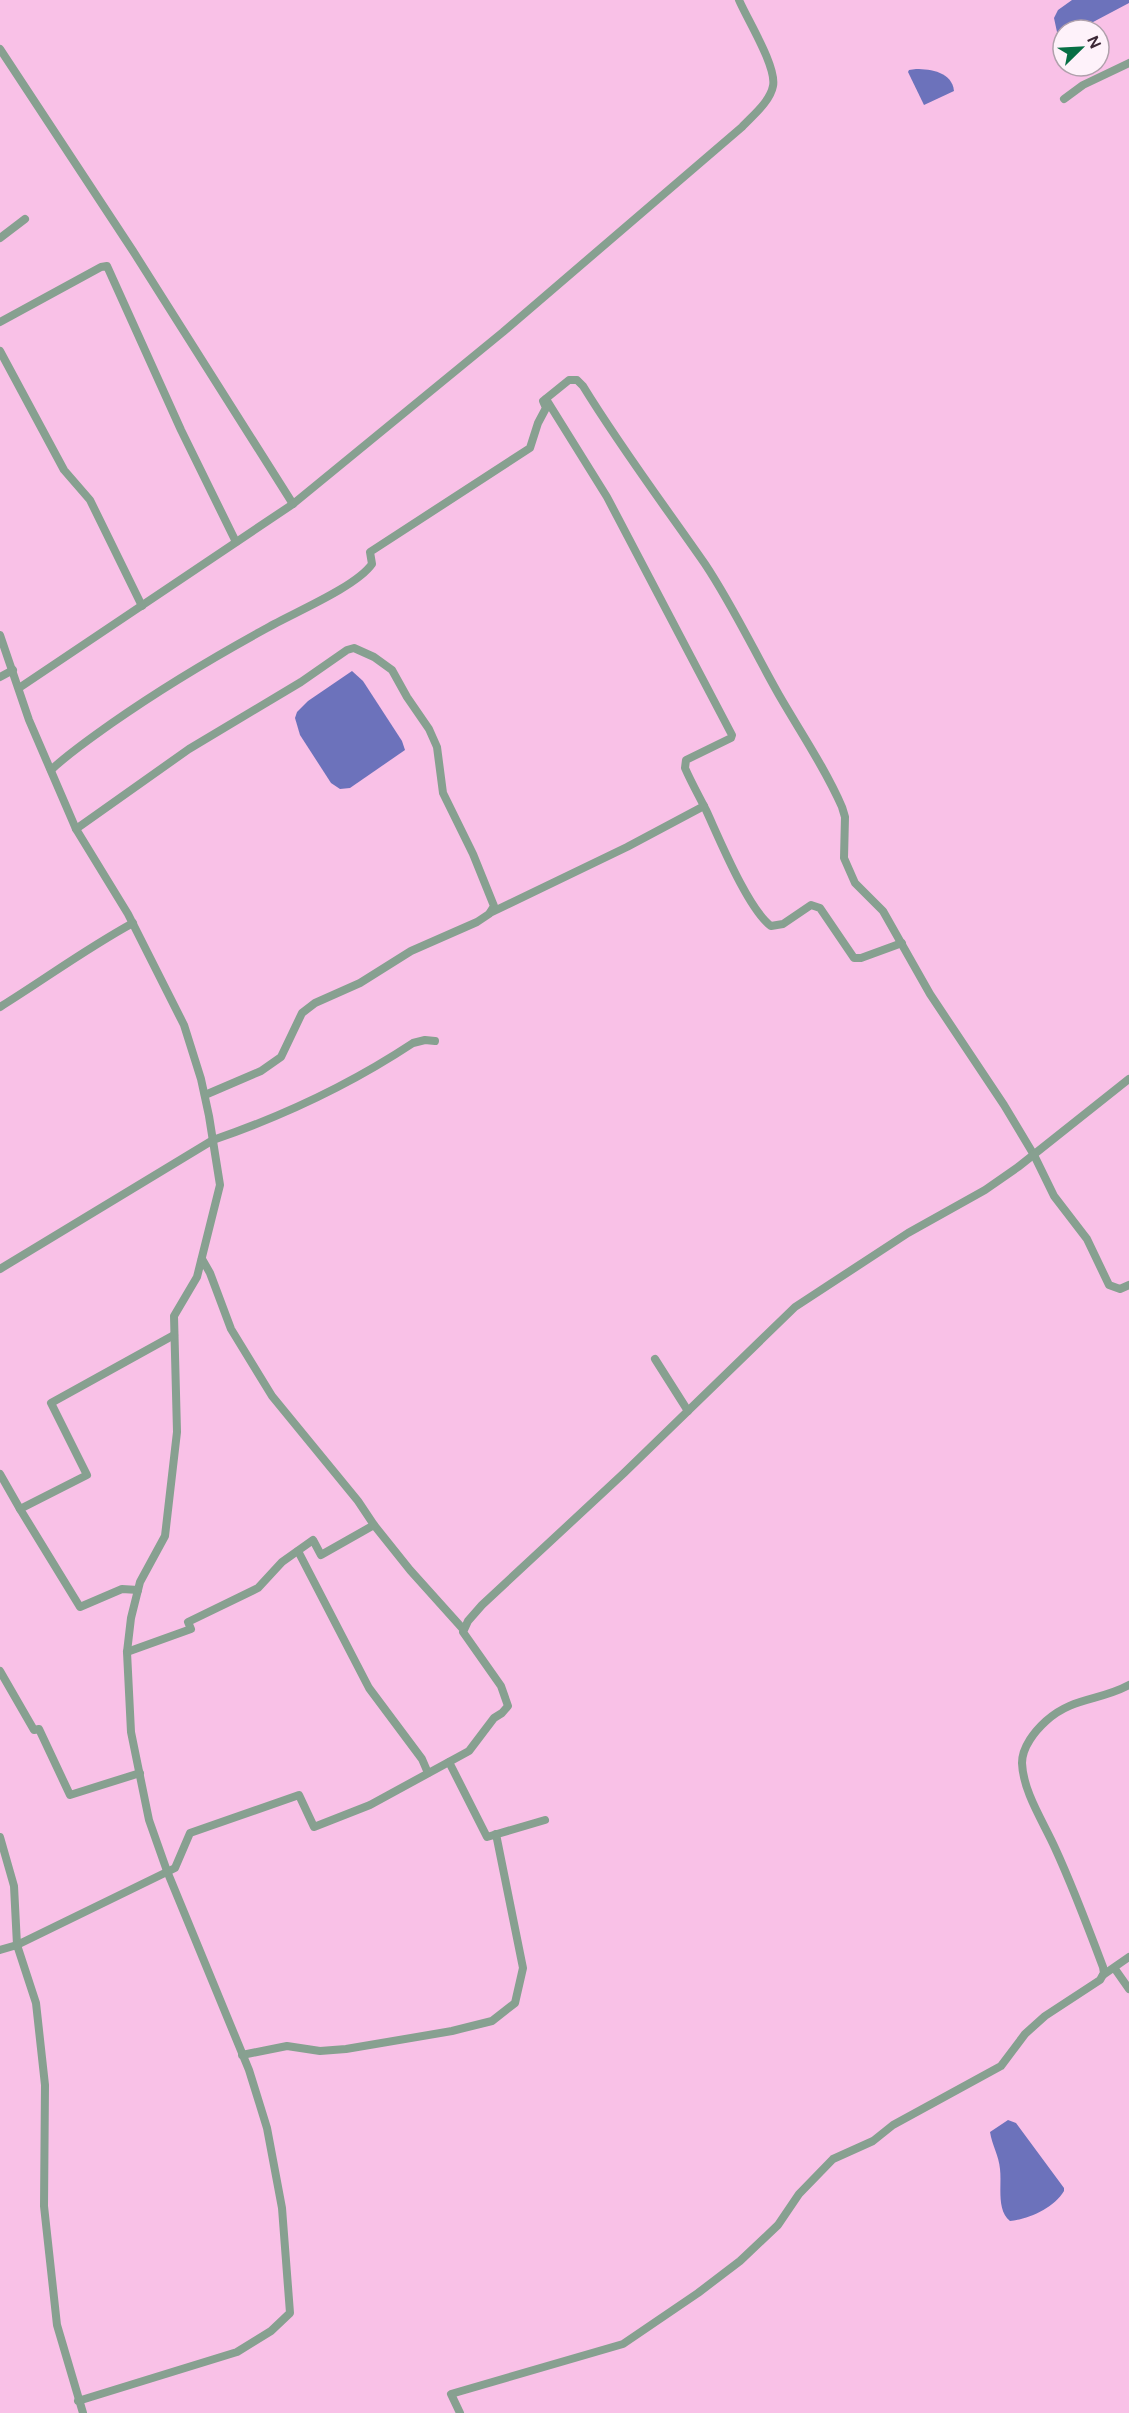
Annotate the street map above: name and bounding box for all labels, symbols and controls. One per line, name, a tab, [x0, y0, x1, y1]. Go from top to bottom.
north arrow	[1051, 18, 1111, 78]
text: N	[1082, 33, 1106, 52]

